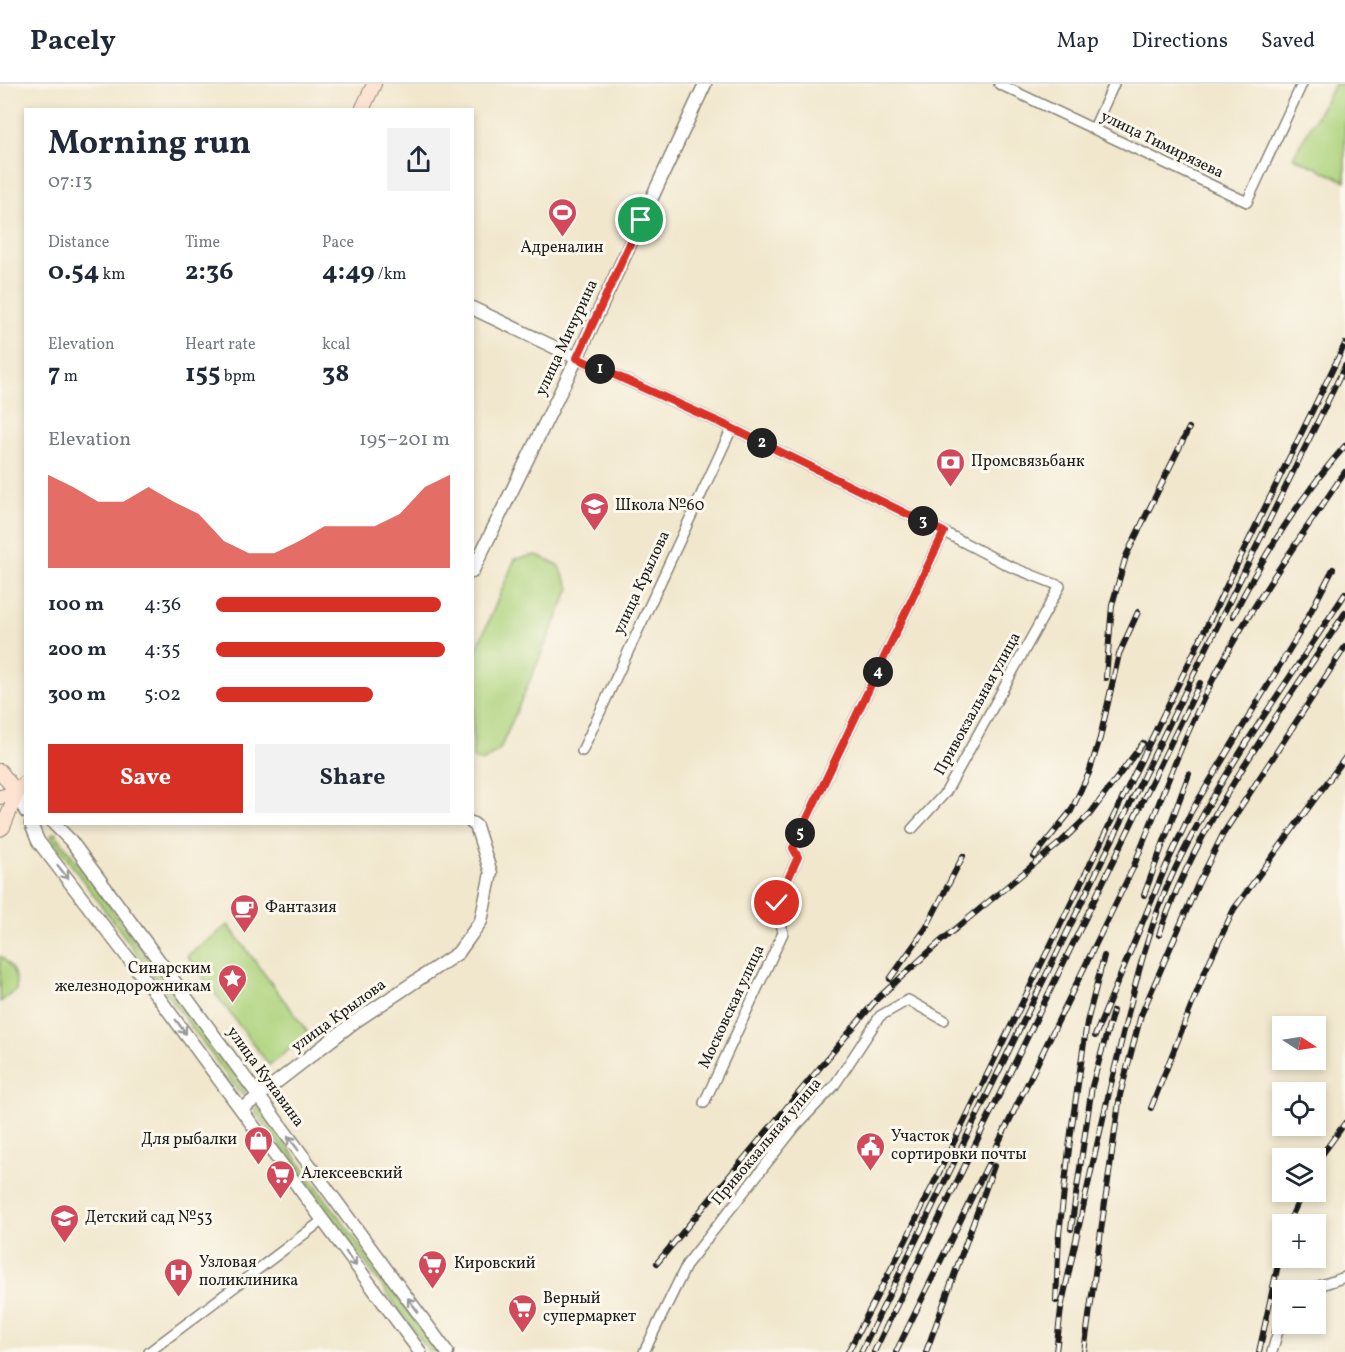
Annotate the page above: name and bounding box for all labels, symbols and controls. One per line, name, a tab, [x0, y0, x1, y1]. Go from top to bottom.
text: Pacely	[30, 22, 116, 61]
text: Map	[1057, 27, 1099, 56]
text: Directions	[1132, 27, 1228, 56]
text: Saved	[1261, 27, 1315, 56]
street label: улица Тимирязева	[1097, 106, 1227, 184]
text: Morning run	[48, 122, 251, 168]
button: share	[387, 128, 450, 191]
text: 07:13	[48, 168, 92, 196]
pin	[615, 194, 666, 245]
sports icon: Адреналин	[546, 196, 578, 238]
icon: arrive	[624, 203, 657, 236]
text: Distance	[48, 232, 109, 254]
text: Time	[185, 232, 220, 254]
text: Pace	[322, 232, 354, 254]
place label: Адреналин	[520, 237, 604, 259]
text: 0.54	[48, 254, 99, 290]
text: 2:36	[185, 254, 233, 290]
text: 4:49	[322, 254, 375, 290]
text: km	[99, 264, 126, 286]
text: /km	[375, 264, 407, 286]
street label: улица Мичурина	[530, 276, 604, 400]
text: Elevation	[48, 334, 115, 356]
text: Heart rate	[185, 334, 256, 356]
text: kcal	[322, 334, 350, 356]
pin: 1	[585, 354, 615, 384]
text: 7	[48, 356, 60, 392]
text: 155	[185, 356, 220, 392]
text: 38	[322, 356, 349, 392]
text: 1	[597, 358, 603, 380]
text: m	[60, 366, 78, 388]
text: bpm	[220, 366, 256, 388]
text: Elevation	[48, 426, 131, 454]
text: 195–201 m	[359, 426, 450, 454]
pin: 2	[747, 428, 777, 458]
text: 2	[758, 432, 766, 454]
bank icon: Промсвязьбанк	[934, 446, 966, 488]
place label: Промсвязьбанк	[971, 451, 1085, 473]
school or university icon: Школа №60	[578, 490, 610, 532]
place label: Школа №60	[615, 495, 704, 517]
pin: 3	[908, 506, 938, 536]
text: 3	[919, 510, 927, 532]
street label: улица Крылова	[608, 527, 676, 639]
text: 100 m	[48, 591, 104, 619]
text: 4:36	[144, 591, 181, 619]
street label: Привокзальная улица	[929, 628, 1027, 780]
text: 200 m	[48, 636, 106, 664]
text: 4:35	[144, 636, 181, 664]
pin: 4	[863, 657, 893, 687]
text: 4	[873, 661, 883, 683]
text: 300 m	[48, 681, 106, 709]
text: 5:02	[144, 681, 181, 709]
button: Save	[48, 744, 243, 813]
button: Share	[255, 744, 450, 813]
pin: 5	[785, 818, 815, 848]
text: 5	[796, 822, 804, 844]
one-way arrow	[56, 864, 69, 880]
pin	[751, 877, 802, 928]
icon: check	[760, 886, 793, 919]
cafe icon: Фантазия	[228, 892, 260, 934]
place label: Фантазия	[265, 897, 337, 919]
street label: Московская улица	[694, 941, 770, 1073]
place label: Синарским железнодорожникам	[55, 958, 211, 998]
place icon: Синарским железнодорожникам	[216, 962, 248, 1004]
street label: улица Крылова	[287, 974, 391, 1058]
north arrow	[1272, 1016, 1326, 1070]
map controls	[1272, 1016, 1326, 1334]
one-way arrow	[175, 1019, 187, 1035]
street label: улица Кунавина	[221, 1022, 309, 1132]
street label: Привокзальная улица	[707, 1073, 827, 1211]
button: locate	[1272, 1082, 1326, 1136]
shop icon: Для рыбалки	[242, 1124, 274, 1166]
place label: Участок сортировки почты	[891, 1126, 1026, 1166]
place label: Для рыбалки	[141, 1129, 237, 1151]
public building icon: Участок сортировки почты	[854, 1130, 886, 1172]
one-way arrow	[286, 1135, 299, 1151]
button: layers	[1272, 1148, 1326, 1202]
supermarket icon: Алексеевский	[264, 1158, 296, 1200]
place label: Алексеевский	[301, 1163, 403, 1185]
school or university icon: Детский сад №53	[48, 1202, 80, 1244]
place label: Детский сад №53	[85, 1207, 212, 1229]
button: +	[1272, 1214, 1326, 1268]
supermarket icon: Кировский	[417, 1248, 449, 1290]
one-way arrow	[345, 1250, 357, 1266]
place label: Узловая поликлиника	[199, 1252, 298, 1292]
place label: Кировский	[454, 1253, 536, 1275]
hospital icon: Узловая поликлиника	[162, 1256, 194, 1298]
button: −	[1272, 1280, 1326, 1334]
place label: Верный супермаркет	[543, 1288, 636, 1328]
supermarket icon: Верный супермаркет	[506, 1292, 538, 1334]
one-way arrow	[406, 1297, 419, 1313]

